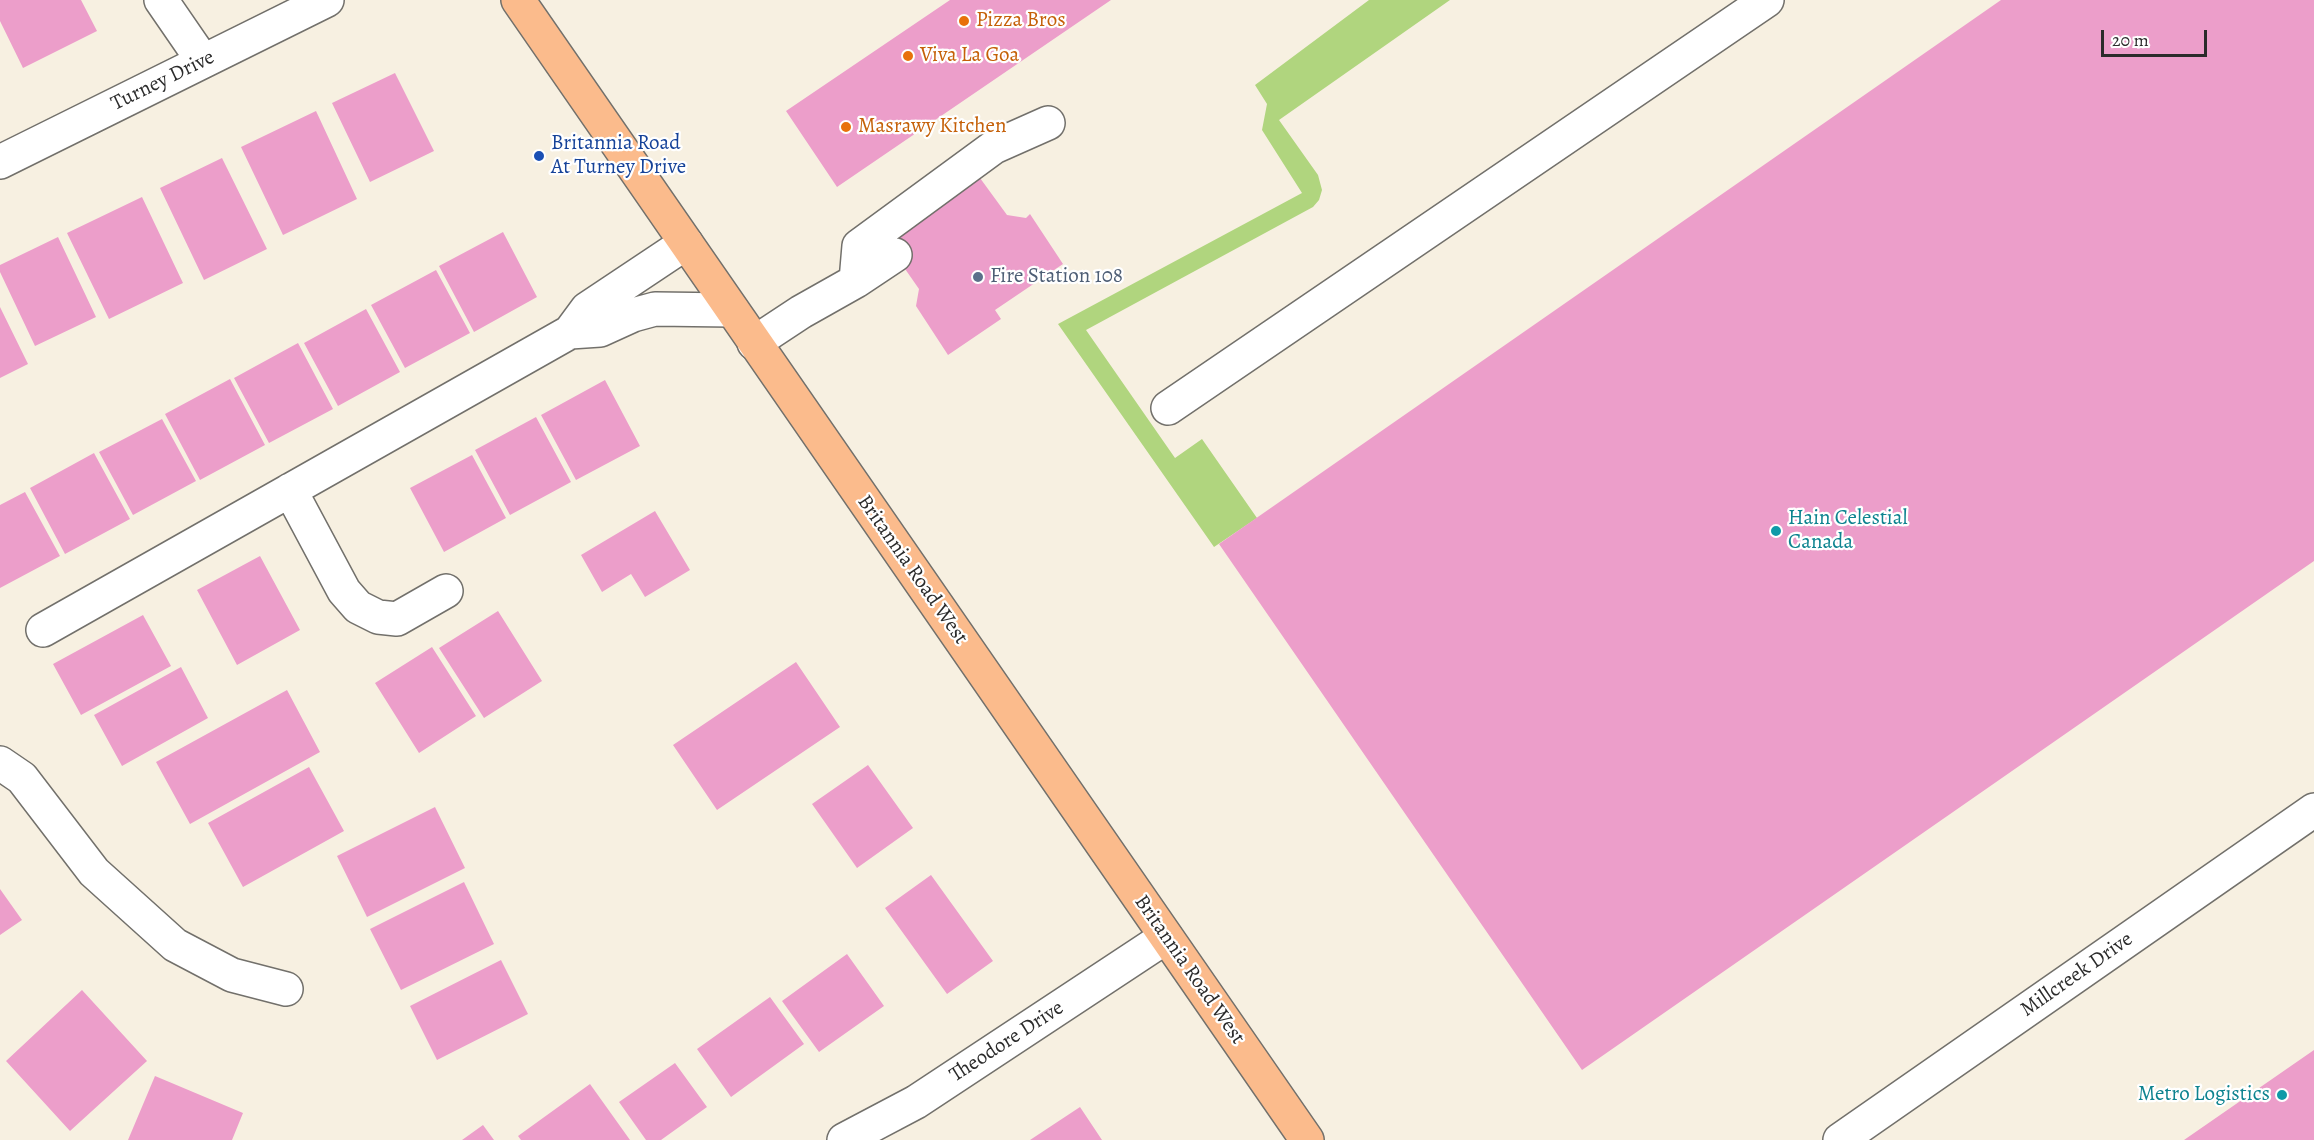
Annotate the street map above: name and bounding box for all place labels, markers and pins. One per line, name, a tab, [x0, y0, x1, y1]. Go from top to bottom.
place label: Pizza Bros	[976, 8, 1066, 34]
marker: Pizza Bros	[957, 14, 971, 28]
place label: Viva La Goa	[920, 43, 1019, 69]
marker: Viva La Goa	[901, 49, 915, 63]
place label: Masrawy Kitchen	[858, 114, 1006, 140]
marker: Masrawy Kitchen	[839, 120, 853, 134]
place label: Britannia Road At Turney Drive	[551, 131, 686, 181]
marker: Britannia Road At Turney Drive	[532, 149, 546, 163]
place label: Fire Station 108	[990, 264, 1123, 290]
marker: Fire Station 108	[971, 270, 985, 284]
place label: Hain Celestial Canada	[1788, 506, 1908, 556]
marker: Hain Celestial Canada	[1769, 524, 1783, 538]
place label: Metro Logistics	[2138, 1082, 2270, 1108]
marker: Metro Logistics	[2275, 1088, 2289, 1102]

